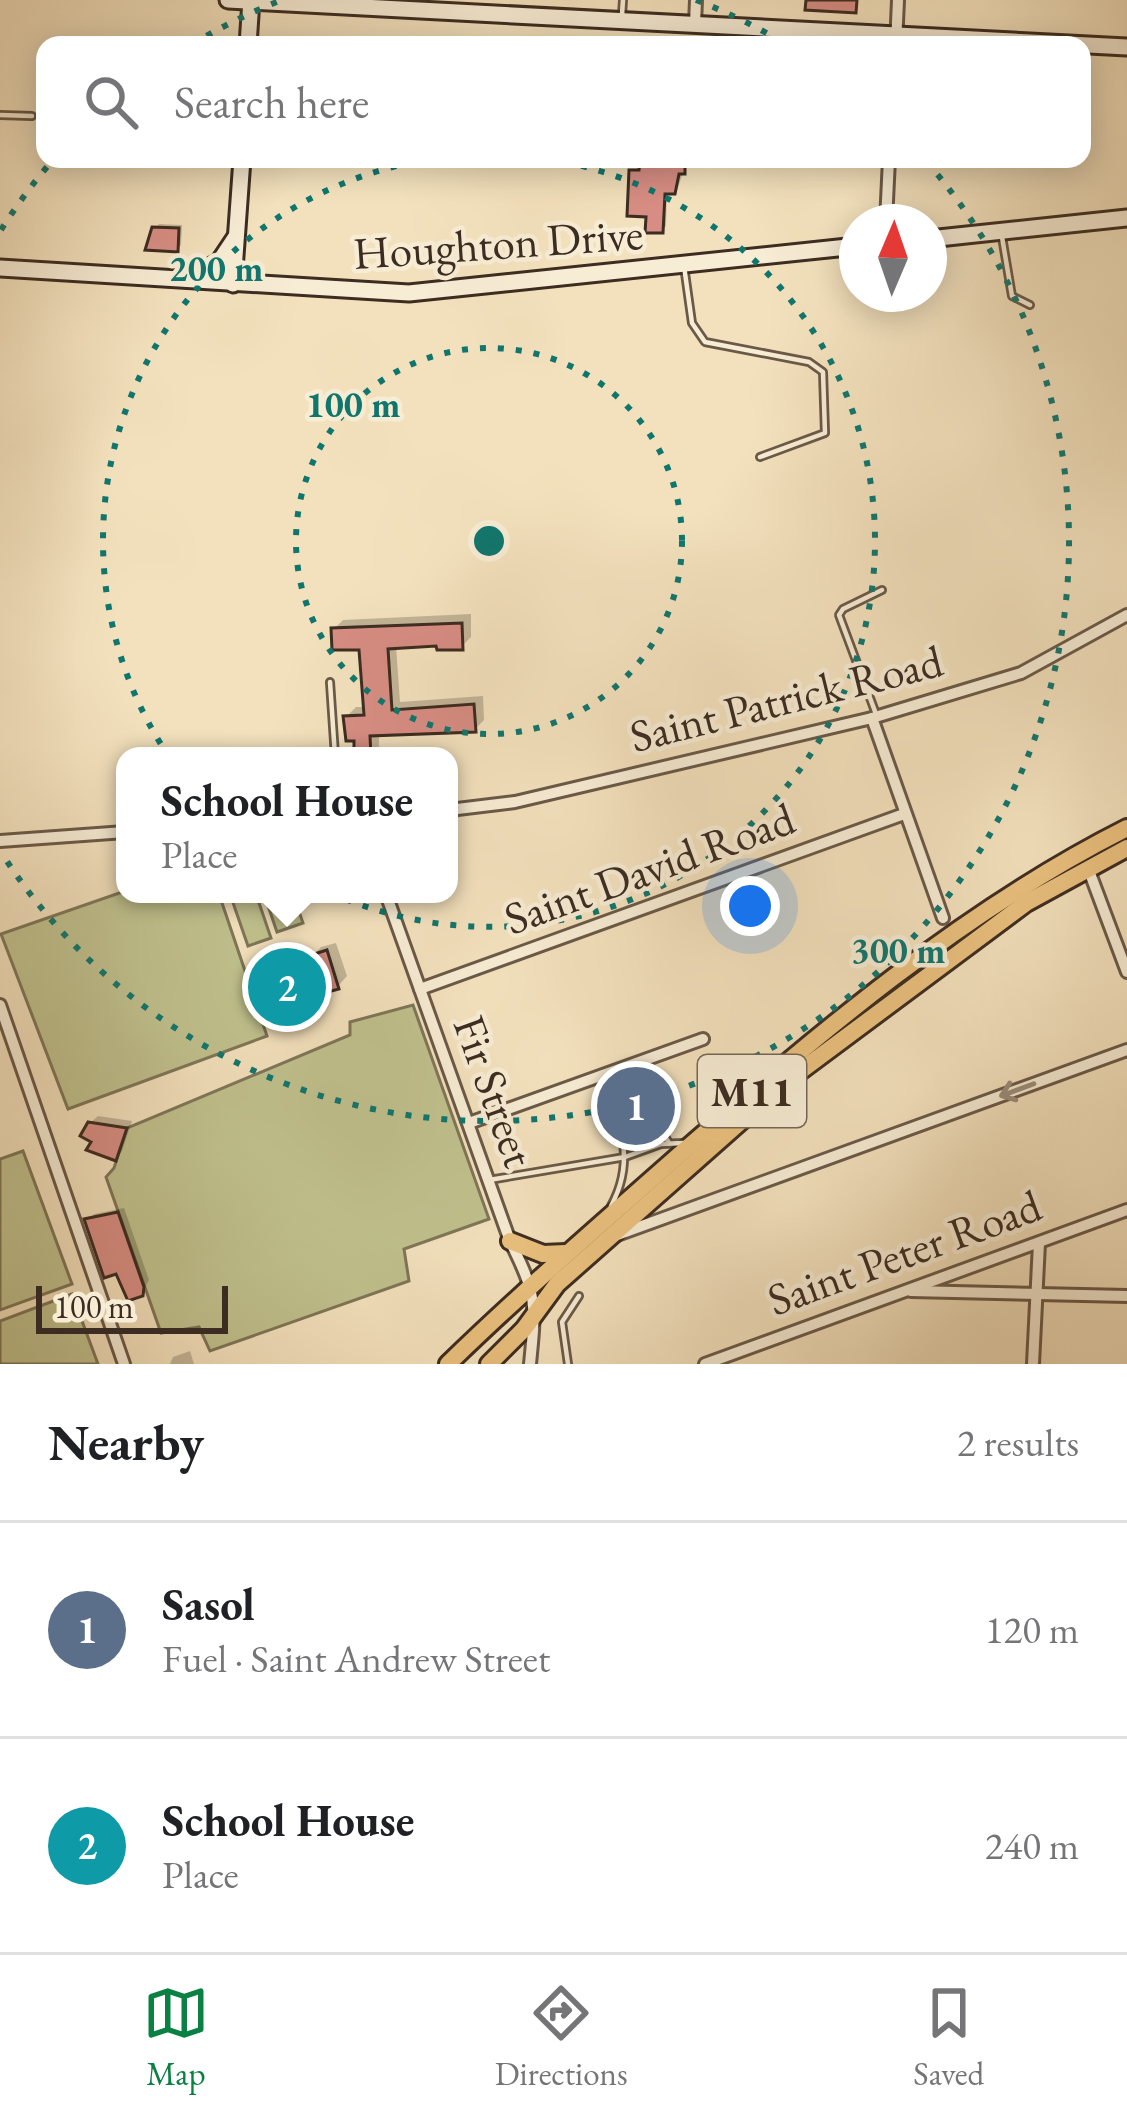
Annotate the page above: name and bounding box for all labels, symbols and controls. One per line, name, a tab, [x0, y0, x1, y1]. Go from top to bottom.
search box	[36, 36, 1091, 168]
icon: search	[78, 69, 144, 135]
text: Search here	[174, 73, 369, 131]
street label: Houghton Drive	[351, 204, 645, 282]
north arrow	[839, 204, 947, 312]
text: 200 m	[169, 245, 263, 292]
text: 100 m	[306, 381, 400, 428]
centre of rings	[468, 520, 510, 562]
street label: Saint Patrick Road	[624, 631, 949, 765]
popup	[116, 747, 458, 903]
text: School House	[161, 771, 413, 829]
street label: Saint David Road	[496, 789, 802, 947]
text: Place	[161, 829, 237, 880]
your location	[720, 876, 780, 936]
text: 300 m	[851, 927, 945, 974]
pin: 2	[248, 942, 326, 1032]
street label: Fir Street	[441, 1007, 549, 1175]
road number: M11	[698, 1055, 806, 1127]
pin: 1	[597, 1061, 675, 1151]
one-way arrow	[999, 1081, 1036, 1102]
street label: Saint Peter Road	[759, 1176, 1049, 1328]
scale bar	[36, 1280, 228, 1333]
text: 100 m	[54, 1285, 134, 1328]
text: Nearby	[48, 1409, 204, 1475]
text: 2 results	[957, 1417, 1079, 1468]
text: Sasol	[162, 1575, 255, 1633]
text: 1	[77, 1604, 97, 1655]
text: 120 m	[985, 1604, 1079, 1655]
text: Fuel · Saint Andrew Street	[162, 1633, 550, 1684]
text: School House	[162, 1791, 415, 1849]
text: 2	[77, 1820, 97, 1871]
text: 240 m	[985, 1820, 1079, 1871]
text: Place	[162, 1849, 239, 1900]
tab: Map	[143, 1980, 209, 2095]
tab: Directions	[495, 1980, 628, 2095]
tab: Saved	[913, 1980, 984, 2095]

